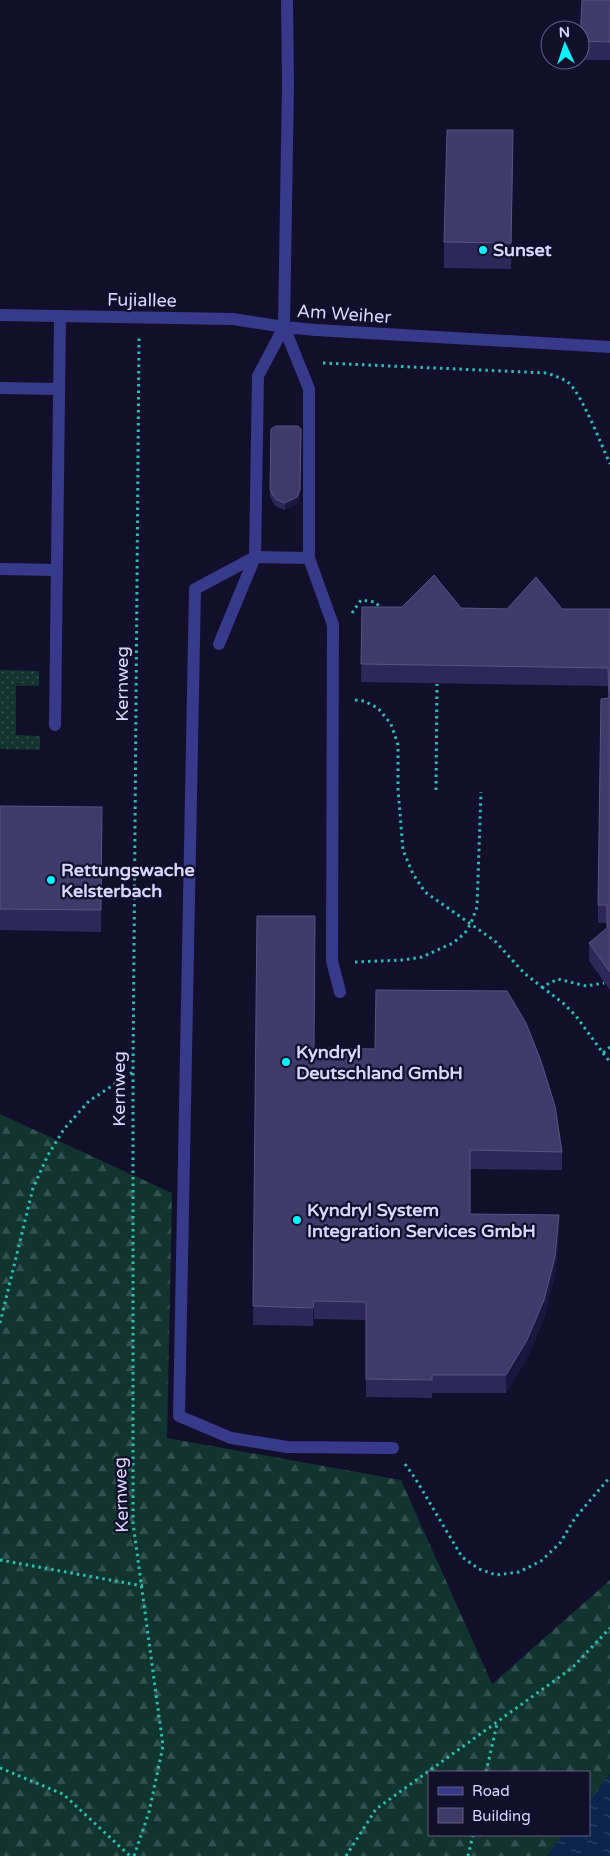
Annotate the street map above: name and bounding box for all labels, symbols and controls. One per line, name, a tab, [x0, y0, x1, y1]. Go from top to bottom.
north arrow	[540, 20, 590, 70]
text: N	[558, 24, 570, 41]
place label: Sunset	[493, 239, 552, 261]
marker: Sunset	[477, 244, 489, 256]
street label: Fujiallee	[107, 288, 177, 312]
street label: Am Weiher	[296, 300, 392, 328]
street label: Kernweg	[111, 646, 133, 722]
place label: Rettungswache Kelsterbach	[61, 859, 195, 902]
marker: Rettungswache Kelsterbach	[45, 874, 57, 886]
place label: Kyndryl Deutschland GmbH	[296, 1041, 463, 1084]
street label: Kernweg	[108, 1051, 130, 1127]
marker: Kyndryl Deutschland GmbH	[280, 1056, 292, 1068]
place label: Kyndryl System Integration Services GmbH	[307, 1199, 536, 1242]
marker: Kyndryl System Integration Services GmbH	[291, 1214, 303, 1226]
street label: Kernweg	[109, 1457, 133, 1533]
legend	[428, 1771, 590, 1836]
text: Road	[472, 1782, 510, 1800]
text: Building	[472, 1807, 531, 1825]

